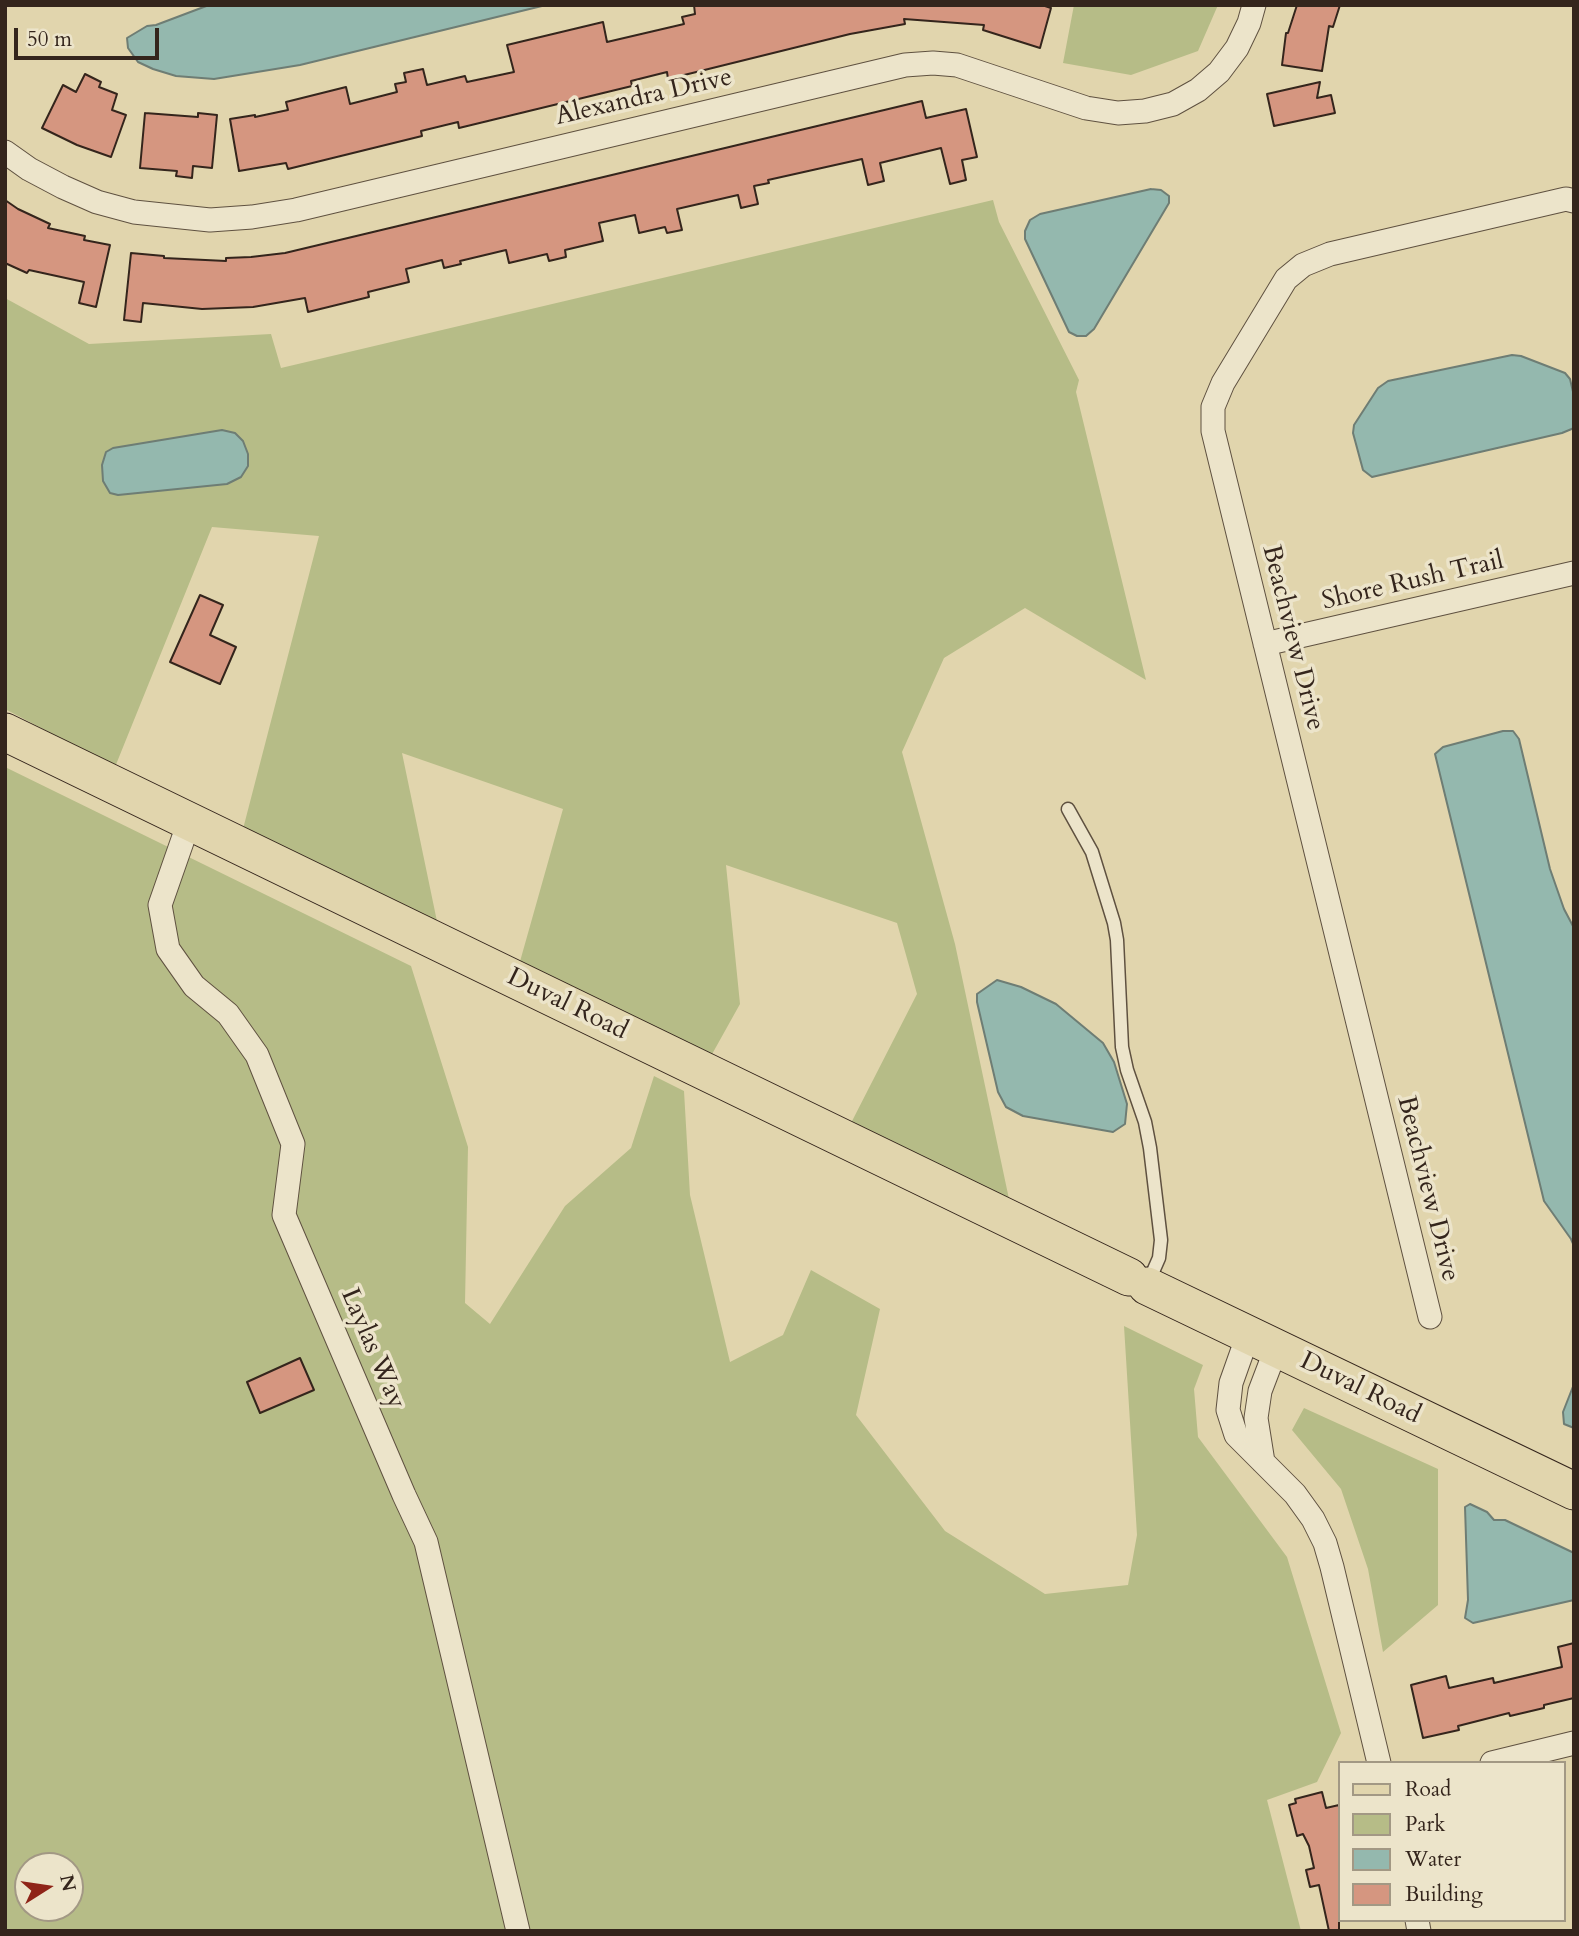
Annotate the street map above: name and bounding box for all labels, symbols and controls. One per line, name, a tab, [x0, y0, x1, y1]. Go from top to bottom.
scale bar	[18, 14, 163, 58]
text: 50 m	[27, 25, 72, 54]
street label: Alexandra Drive	[553, 63, 735, 133]
street label: Beachview Drive	[1254, 542, 1330, 734]
street label: Shore Rush Trail	[1319, 546, 1507, 618]
street label: Duval Road	[502, 962, 632, 1048]
street label: Beachview Drive	[1389, 1093, 1465, 1285]
street label: Laylas Way	[333, 1284, 411, 1414]
street label: Duval Road	[1295, 1346, 1425, 1432]
legend	[1338, 1761, 1565, 1922]
text: Road	[1405, 1775, 1451, 1804]
text: Park	[1405, 1810, 1445, 1839]
text: Water	[1405, 1845, 1461, 1874]
north arrow	[14, 1852, 84, 1922]
text: N	[53, 1872, 82, 1894]
text: Building	[1405, 1880, 1483, 1909]

